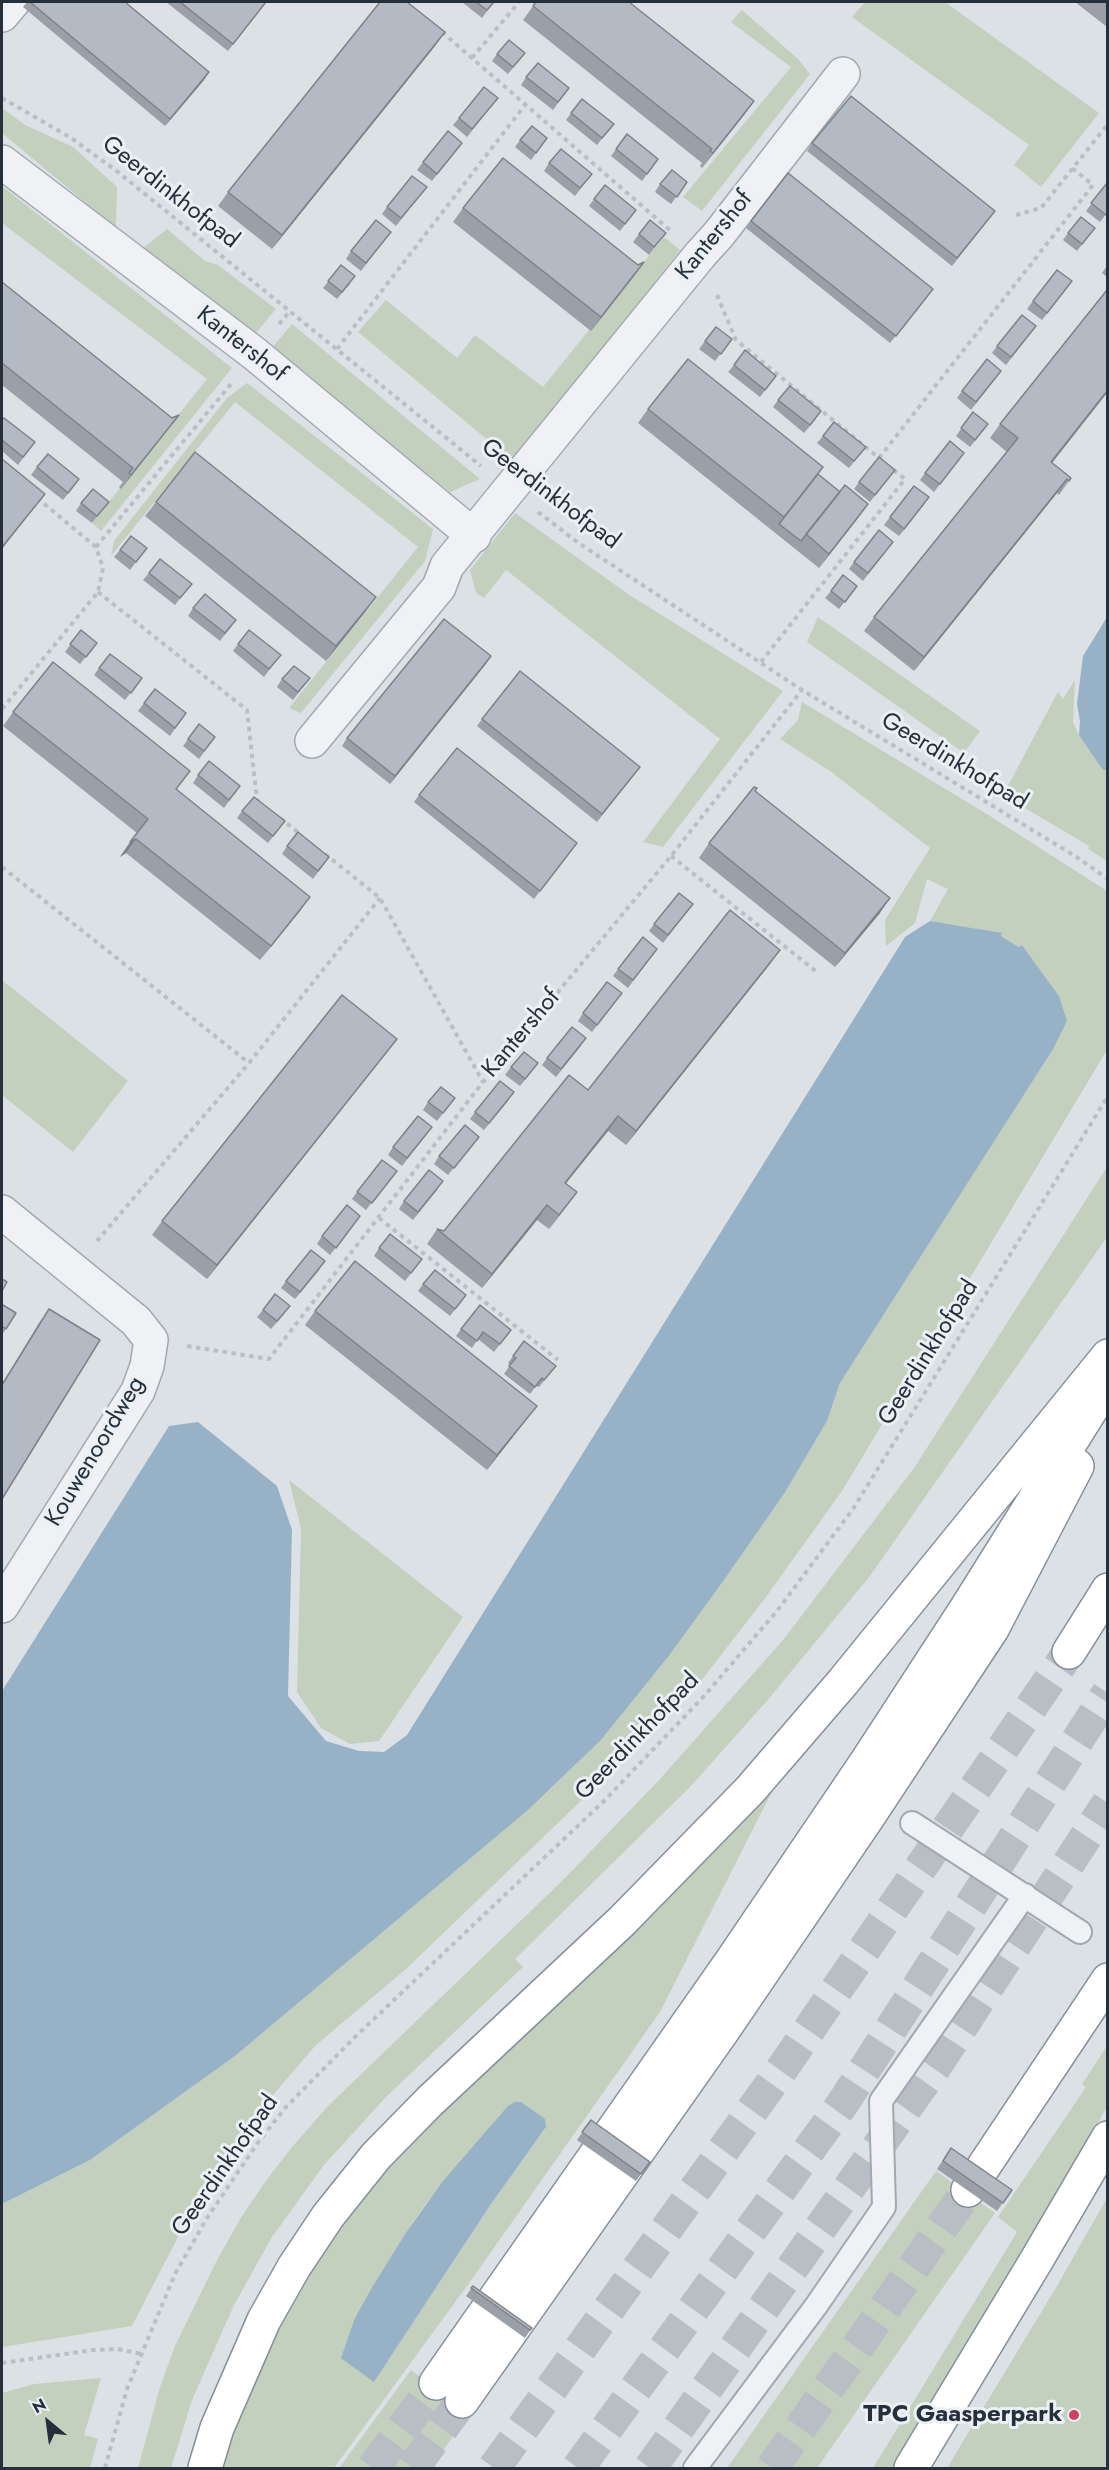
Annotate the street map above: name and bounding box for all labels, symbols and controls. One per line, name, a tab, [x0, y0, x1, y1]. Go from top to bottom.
street label: Geerdinkhofpad	[96, 131, 244, 255]
street label: Kantershof	[670, 186, 760, 286]
street label: Kantershof	[190, 301, 292, 389]
street label: Geerdinkhofpad	[475, 434, 625, 556]
street label: Geerdinkhofpad	[875, 707, 1033, 817]
street label: Kantershof	[477, 984, 567, 1084]
street label: Geerdinkhofpad	[873, 1275, 985, 1431]
street label: Kouwenoordweg	[40, 1372, 152, 1532]
street label: Geerdinkhofpad	[570, 1667, 706, 1807]
street label: Geerdinkhofpad	[167, 2090, 285, 2242]
north arrow	[18, 2392, 78, 2452]
text: N	[28, 2393, 50, 2419]
place label: TPC Gaasperpark	[863, 2401, 1062, 2429]
marker: TPC Gaasperpark	[1067, 2408, 1081, 2422]

